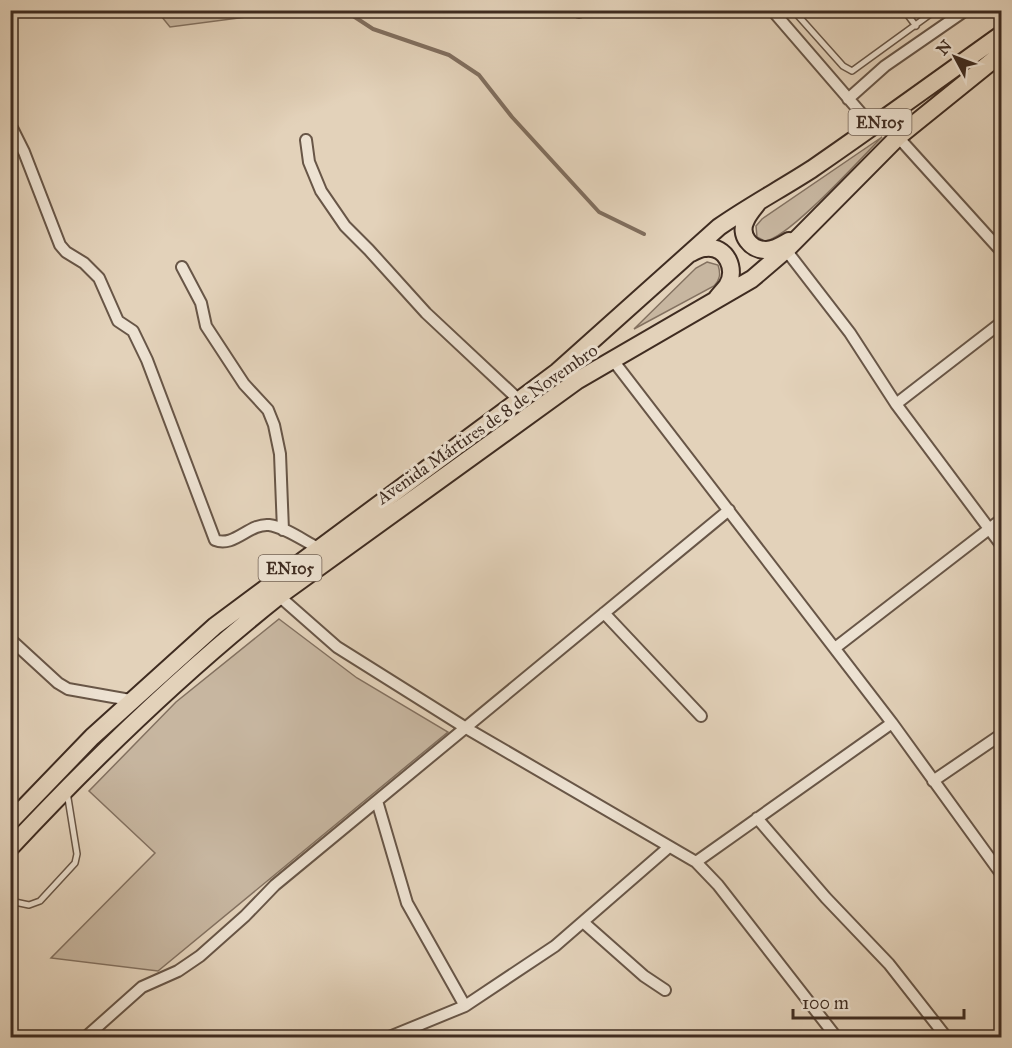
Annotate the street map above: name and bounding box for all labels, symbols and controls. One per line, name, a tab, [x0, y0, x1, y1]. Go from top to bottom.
north arrow	[925, 27, 985, 87]
text: N	[932, 36, 956, 59]
road number: EN105	[848, 109, 912, 135]
street label: Avenida Mártires de 8 de Novembro	[371, 339, 602, 510]
road number: EN105	[258, 555, 322, 581]
scale bar	[793, 982, 964, 1020]
text: 100 m	[802, 992, 849, 1014]

